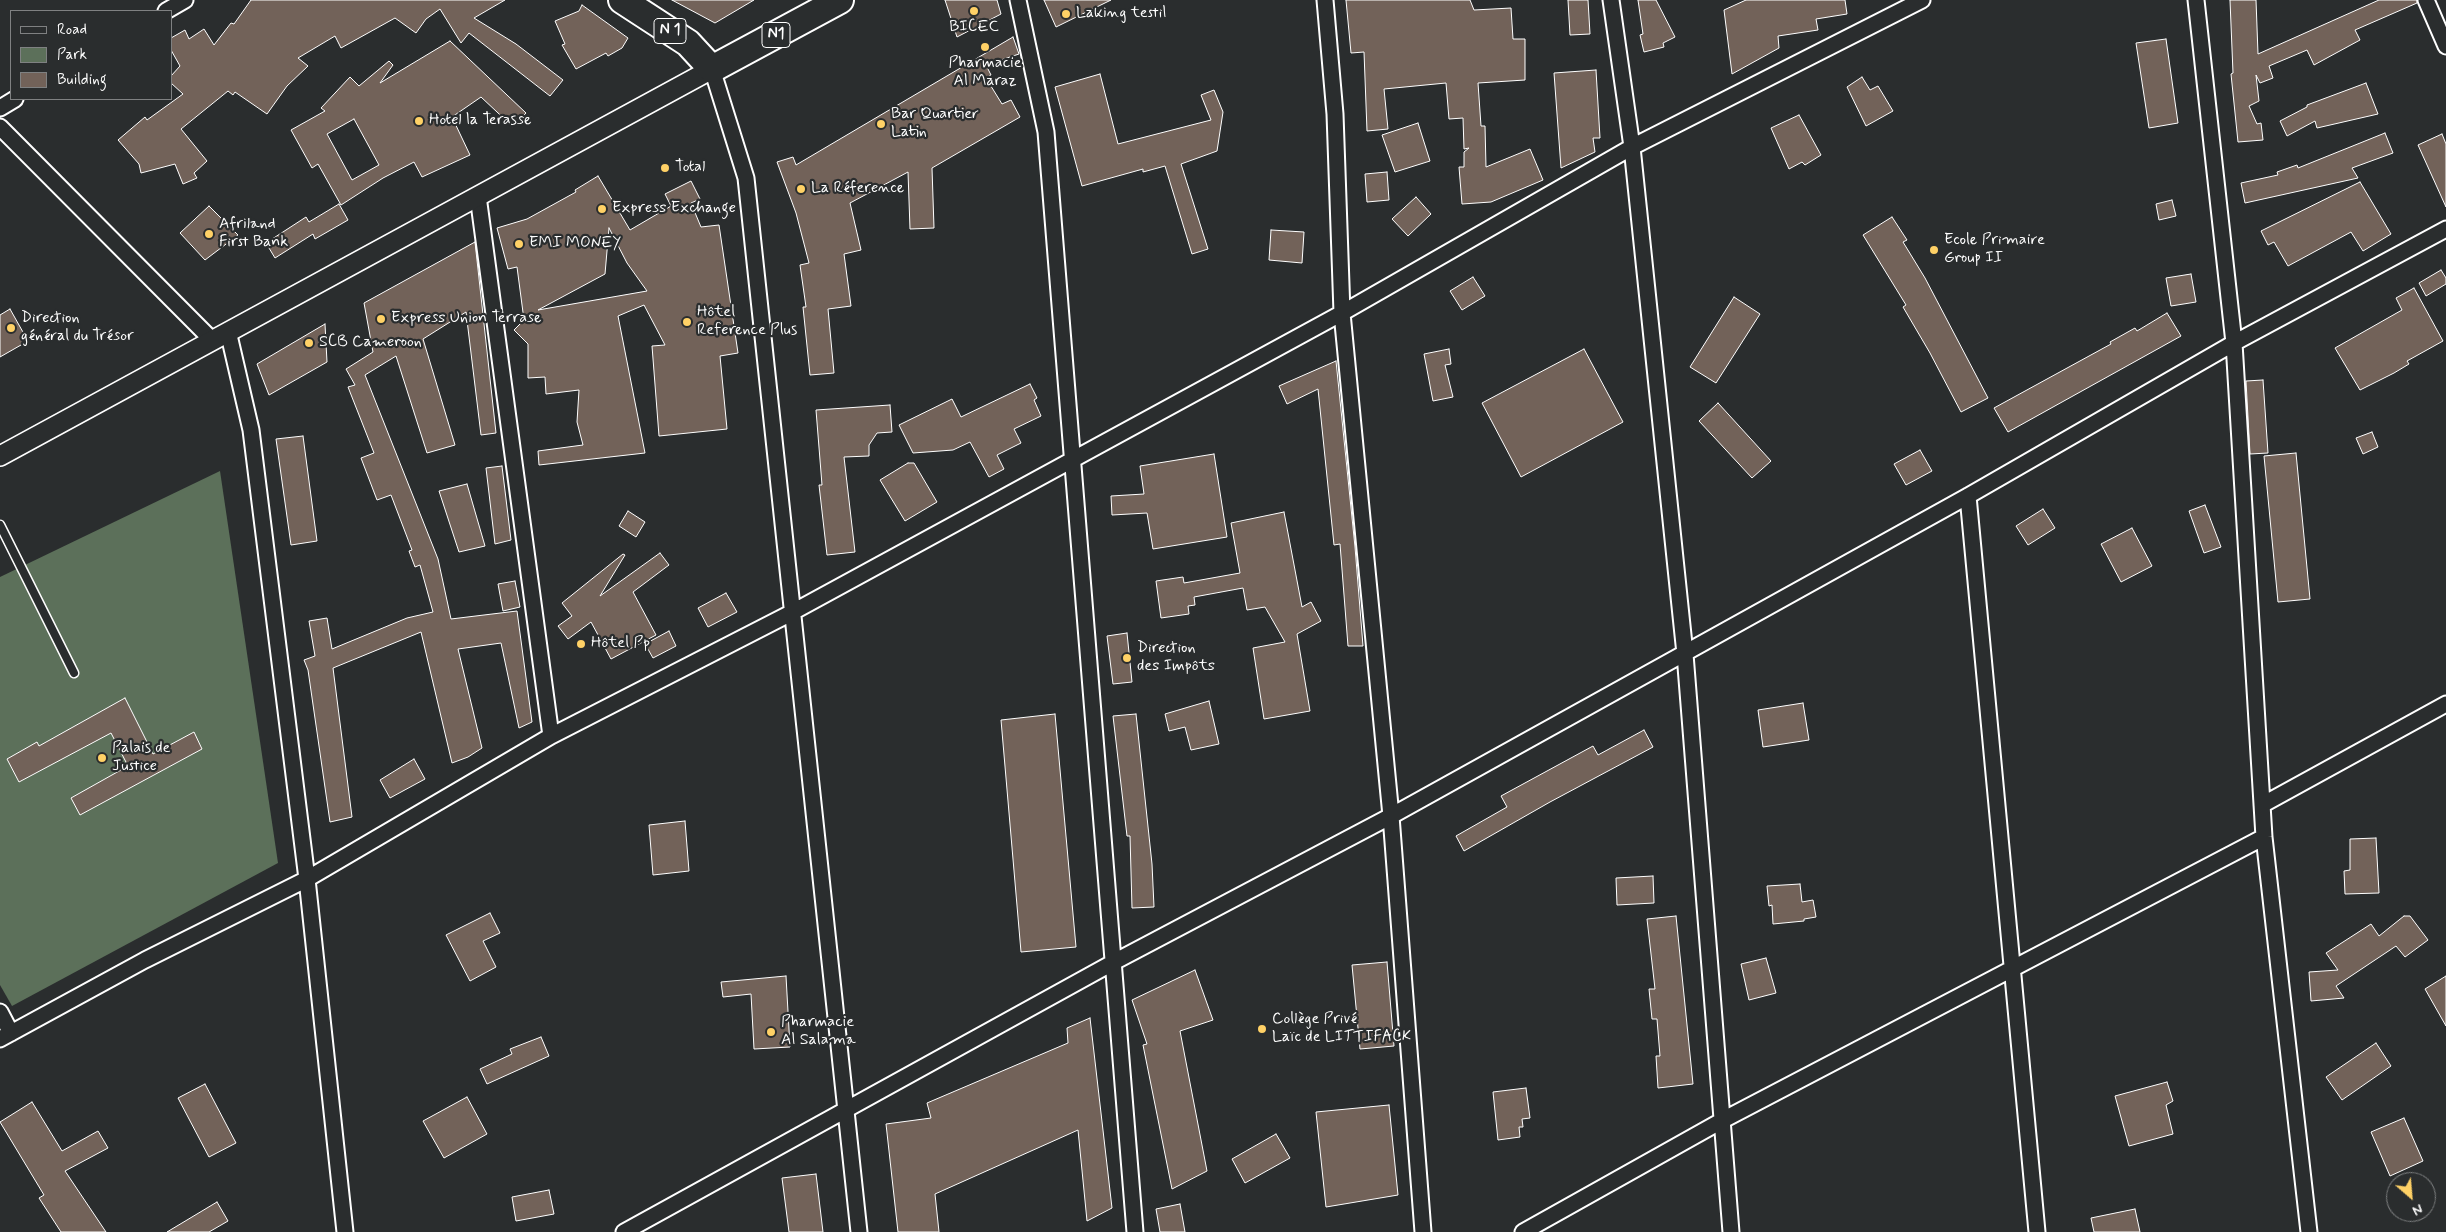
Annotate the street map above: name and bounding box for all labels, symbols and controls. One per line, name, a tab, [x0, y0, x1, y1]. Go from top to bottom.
place label: Laking testil	[1076, 4, 1166, 24]
marker: BICEC	[968, 5, 980, 17]
marker: Laking testil	[1060, 8, 1072, 20]
legend	[10, 10, 172, 100]
road number: N 1	[654, 18, 686, 44]
place label: BICEC	[949, 18, 999, 38]
text: Road	[57, 20, 87, 40]
road number: N1	[762, 22, 790, 48]
marker: Pharmacie Al Maraz	[979, 41, 991, 53]
text: Park	[57, 45, 87, 65]
place label: Pharmacie Al Maraz	[948, 54, 1022, 92]
text: Building	[57, 70, 107, 90]
place label: Bar Quartier Latin	[891, 105, 979, 143]
place label: Hotel la Terasse	[429, 111, 531, 131]
marker: Hotel la Terasse	[413, 115, 425, 127]
marker: Bar Quartier Latin	[875, 118, 887, 130]
place label: Total	[675, 158, 705, 178]
marker: Total	[659, 162, 671, 174]
place label: La Réference	[811, 179, 904, 199]
marker: La Réference	[795, 183, 807, 195]
place label: Express Exchange	[612, 199, 736, 219]
marker: Express Exchange	[596, 203, 608, 215]
place label: Afriland First Bank	[219, 215, 288, 253]
marker: Afriland First Bank	[203, 228, 215, 240]
place label: Ecole Primaire Group II	[1944, 231, 2045, 269]
place label: EMI MONEY	[529, 234, 621, 254]
marker: EMI MONEY	[513, 238, 525, 250]
marker: Ecole Primaire Group II	[1928, 244, 1940, 256]
place label: Hôtel Reference Plus	[697, 303, 797, 341]
place label: Direction général du Trésor	[21, 309, 134, 347]
place label: Express Union Terrase	[391, 309, 542, 329]
marker: Express Union Terrase	[375, 313, 387, 325]
marker: Hôtel Reference Plus	[681, 316, 693, 328]
marker: Direction général du Trésor	[5, 322, 17, 334]
place label: SCB Cameroon	[319, 333, 422, 353]
marker: SCB Cameroon	[303, 337, 315, 349]
place label: Hôtel Pp	[591, 634, 650, 654]
marker: Hôtel Pp	[575, 638, 587, 650]
place label: Direction des Impôts	[1137, 639, 1215, 677]
marker: Direction des Impôts	[1121, 652, 1133, 664]
place label: Palais de Justice	[112, 739, 170, 777]
marker: Palais de Justice	[96, 752, 108, 764]
place label: Collège Privé Laïc de LITTIFACK	[1272, 1010, 1411, 1048]
place label: Pharmacie Al Salama	[781, 1013, 856, 1051]
marker: Collège Privé Laïc de LITTIFACK	[1256, 1023, 1268, 1035]
marker: Pharmacie Al Salama	[765, 1026, 777, 1038]
north arrow	[2386, 1172, 2436, 1222]
text: N	[2409, 1199, 2426, 1220]

